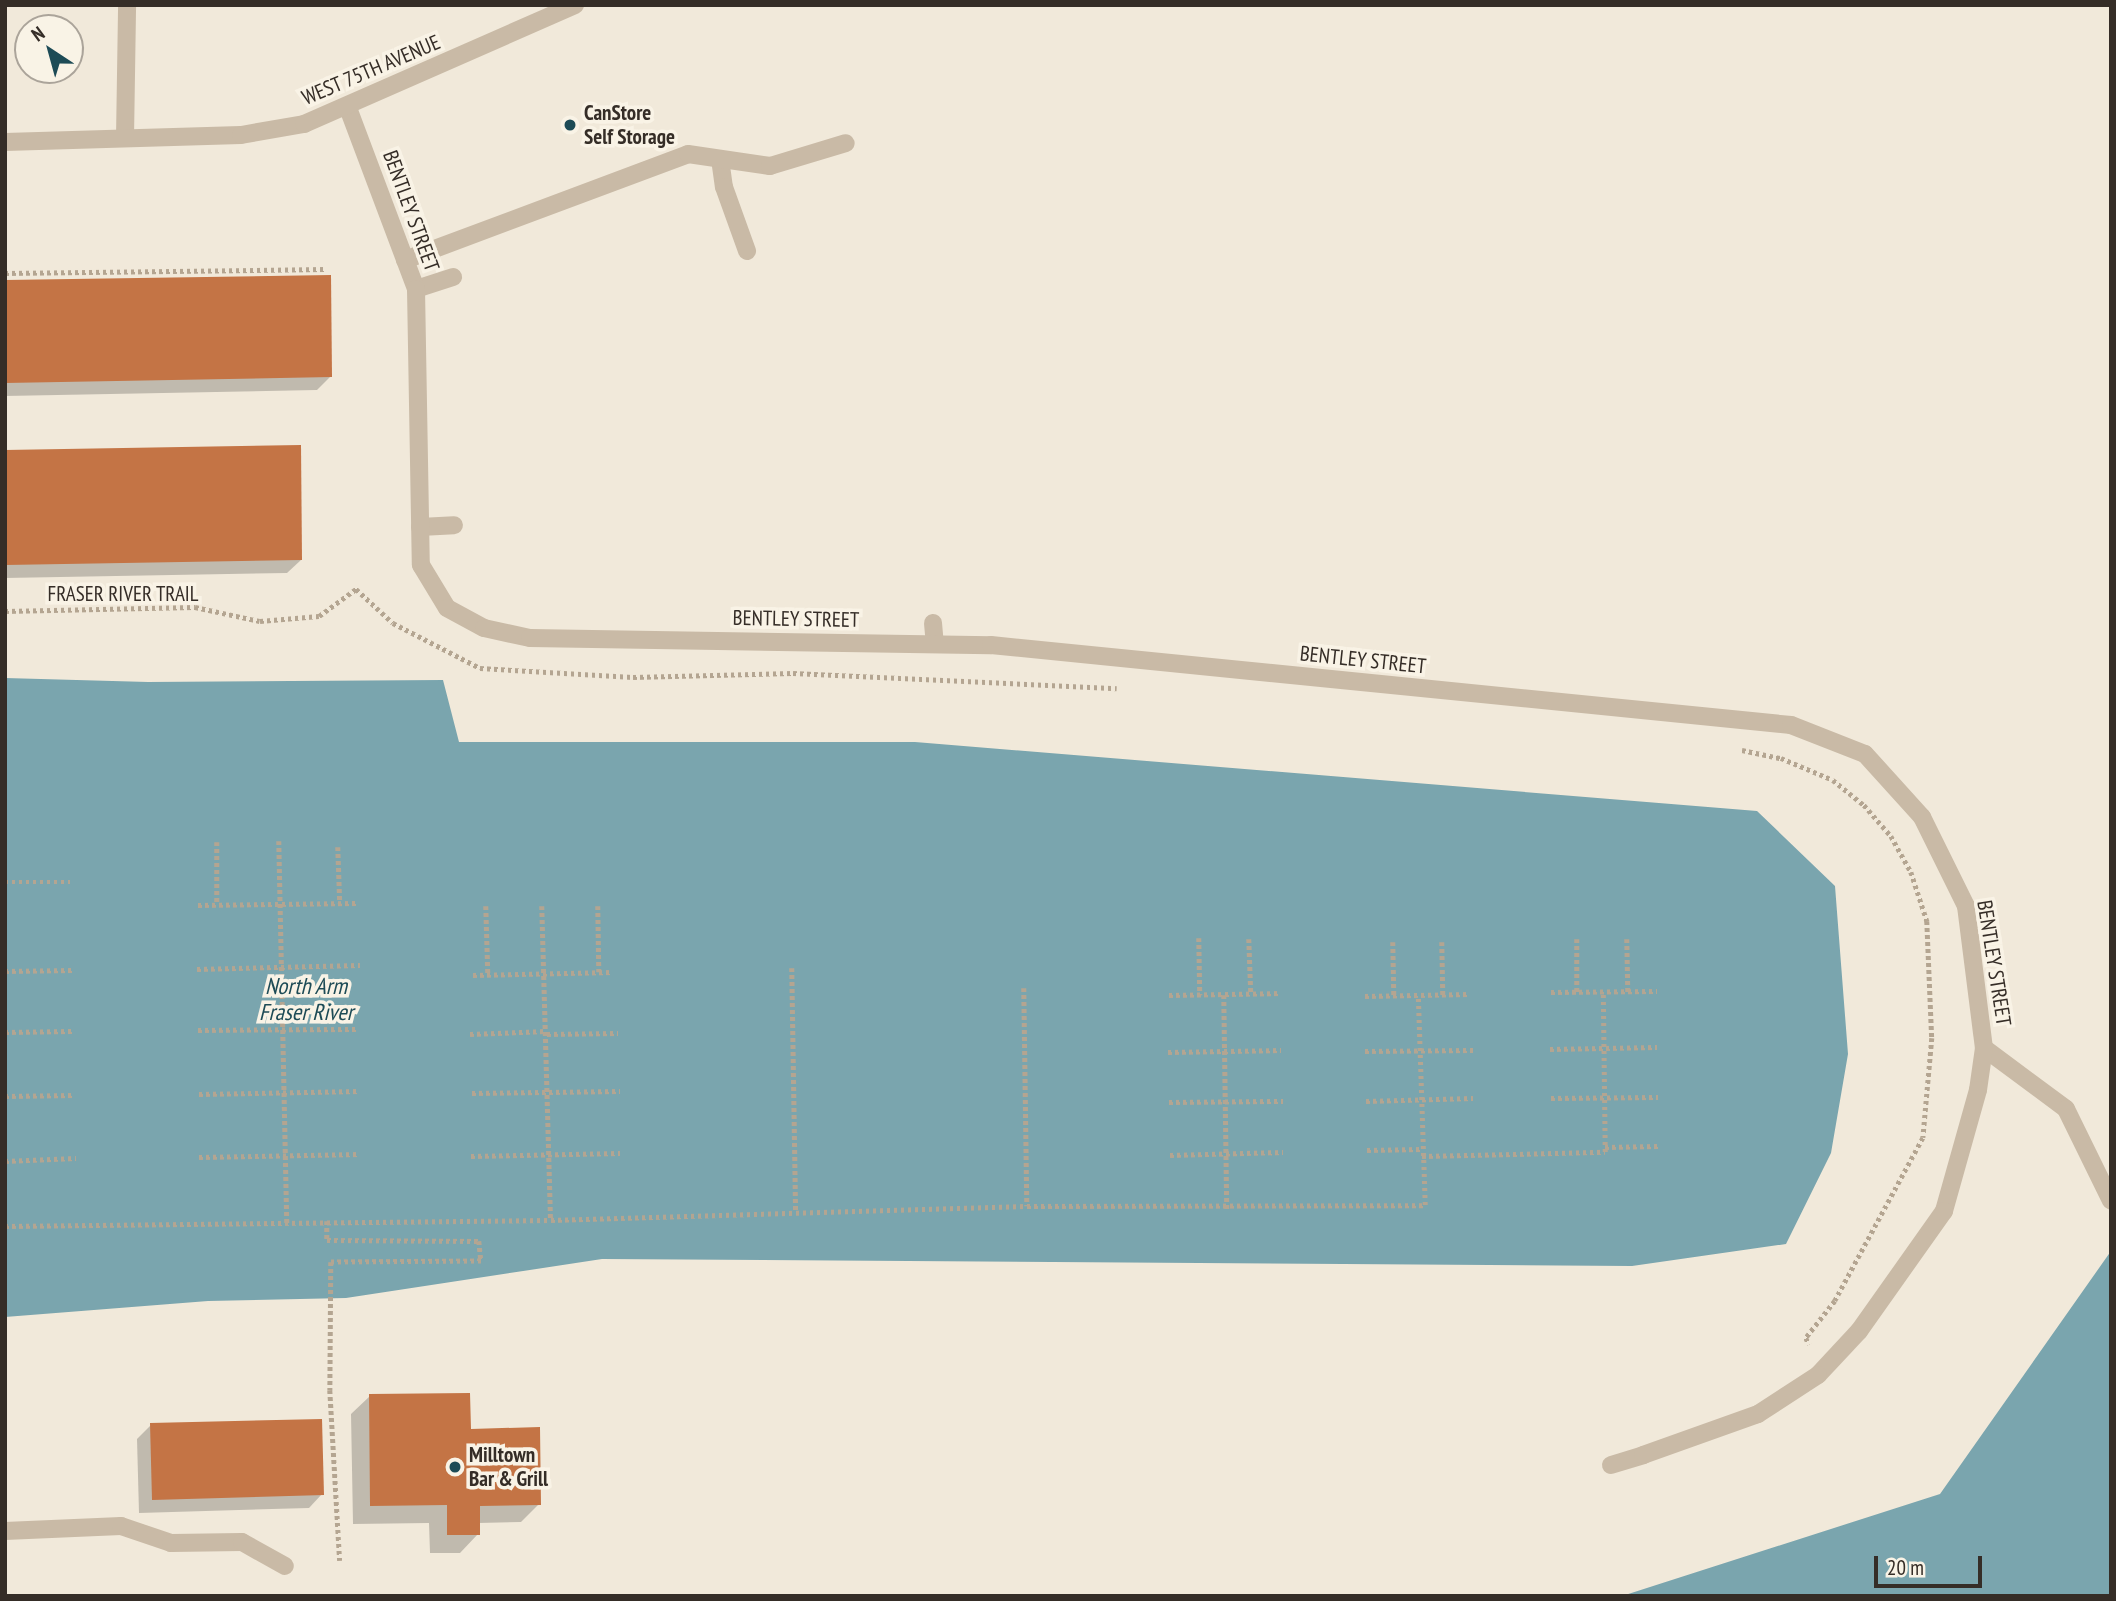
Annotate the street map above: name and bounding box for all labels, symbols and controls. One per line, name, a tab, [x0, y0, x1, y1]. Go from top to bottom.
north arrow	[14, 14, 84, 84]
text: N	[27, 21, 49, 46]
street label: WEST 75TH AVENUE	[297, 29, 445, 111]
place label: CanStore Self Storage	[584, 100, 675, 150]
marker: CanStore Self Storage	[562, 117, 578, 133]
street label: BENTLEY STREET	[377, 147, 445, 275]
street label: FRASER RIVER TRAIL	[47, 581, 199, 607]
street label: BENTLEY STREET	[732, 605, 860, 633]
street label: BENTLEY STREET	[1298, 641, 1428, 679]
street label: BENTLEY STREET	[1972, 898, 2016, 1028]
water label: North Arm Fraser River	[259, 972, 353, 1026]
place label: Milltown Bar & Grill	[469, 1442, 548, 1492]
marker: Milltown Bar & Grill	[447, 1459, 463, 1475]
scale bar	[1878, 1542, 1986, 1586]
text: 20 m	[1887, 1554, 1924, 1581]

